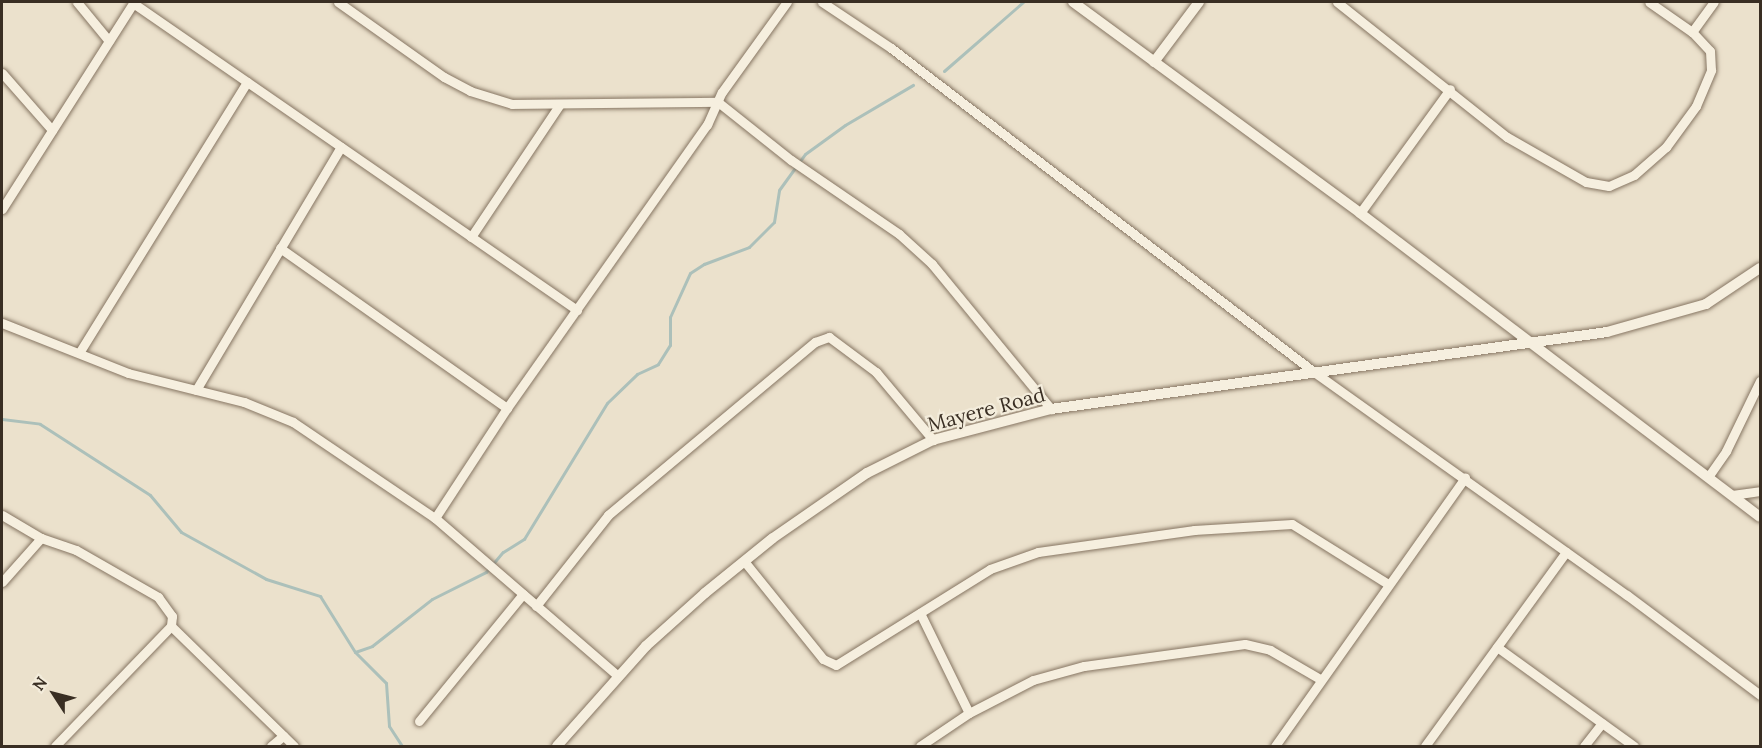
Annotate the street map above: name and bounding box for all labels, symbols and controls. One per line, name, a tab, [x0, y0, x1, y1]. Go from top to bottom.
street label: Mayere Road	[925, 382, 1047, 436]
north arrow	[24, 664, 84, 724]
text: N	[28, 673, 51, 694]

